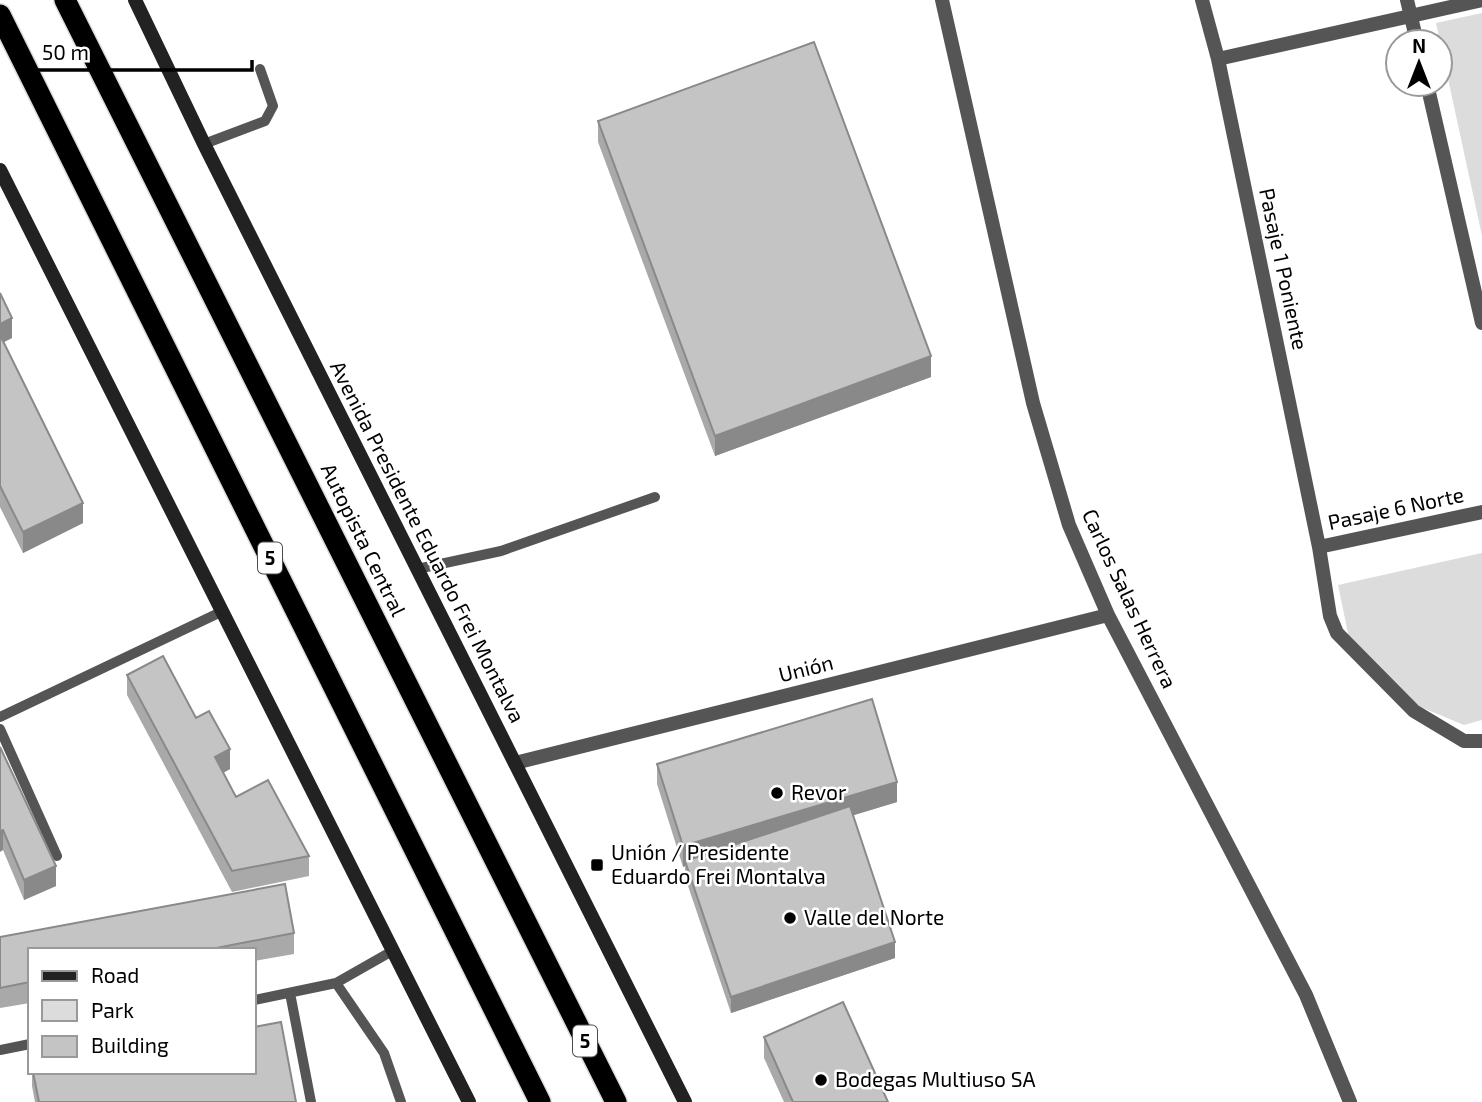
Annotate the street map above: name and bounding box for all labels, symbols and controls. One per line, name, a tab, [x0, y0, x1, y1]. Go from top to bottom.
scale bar	[32, 28, 252, 72]
north arrow	[1384, 28, 1454, 98]
text: N	[1412, 34, 1426, 57]
text: 50 m	[42, 39, 89, 64]
street label: Pasaje 1 Poniente	[1254, 186, 1314, 352]
street label: Avenida Presidente Eduardo Frei Montalva	[326, 356, 531, 726]
street label: Autopista Central	[317, 459, 412, 620]
street label: Pasaje 6 Norte	[1325, 481, 1466, 535]
street label: Carlos Salas Herrera	[1078, 505, 1183, 692]
road number: 5	[258, 542, 282, 573]
street label: Unión	[776, 649, 836, 686]
place label: Revor	[791, 779, 847, 804]
marker: Revor	[769, 785, 785, 801]
place label: Unión / Presidente Eduardo Frei Montalva	[611, 839, 826, 888]
marker: Unión / Presidente Eduardo Frei Montalva	[589, 857, 605, 873]
place label: Valle del Norte	[804, 904, 944, 929]
marker: Valle del Norte	[782, 910, 798, 926]
legend	[28, 948, 256, 1074]
text: Road	[91, 962, 139, 987]
text: Park	[91, 997, 134, 1022]
road number: 5	[573, 1026, 597, 1056]
text: Building	[91, 1032, 169, 1057]
place label: Bodegas Multiuso SA	[835, 1066, 1036, 1091]
marker: Bodegas Multiuso SA	[813, 1072, 829, 1088]

